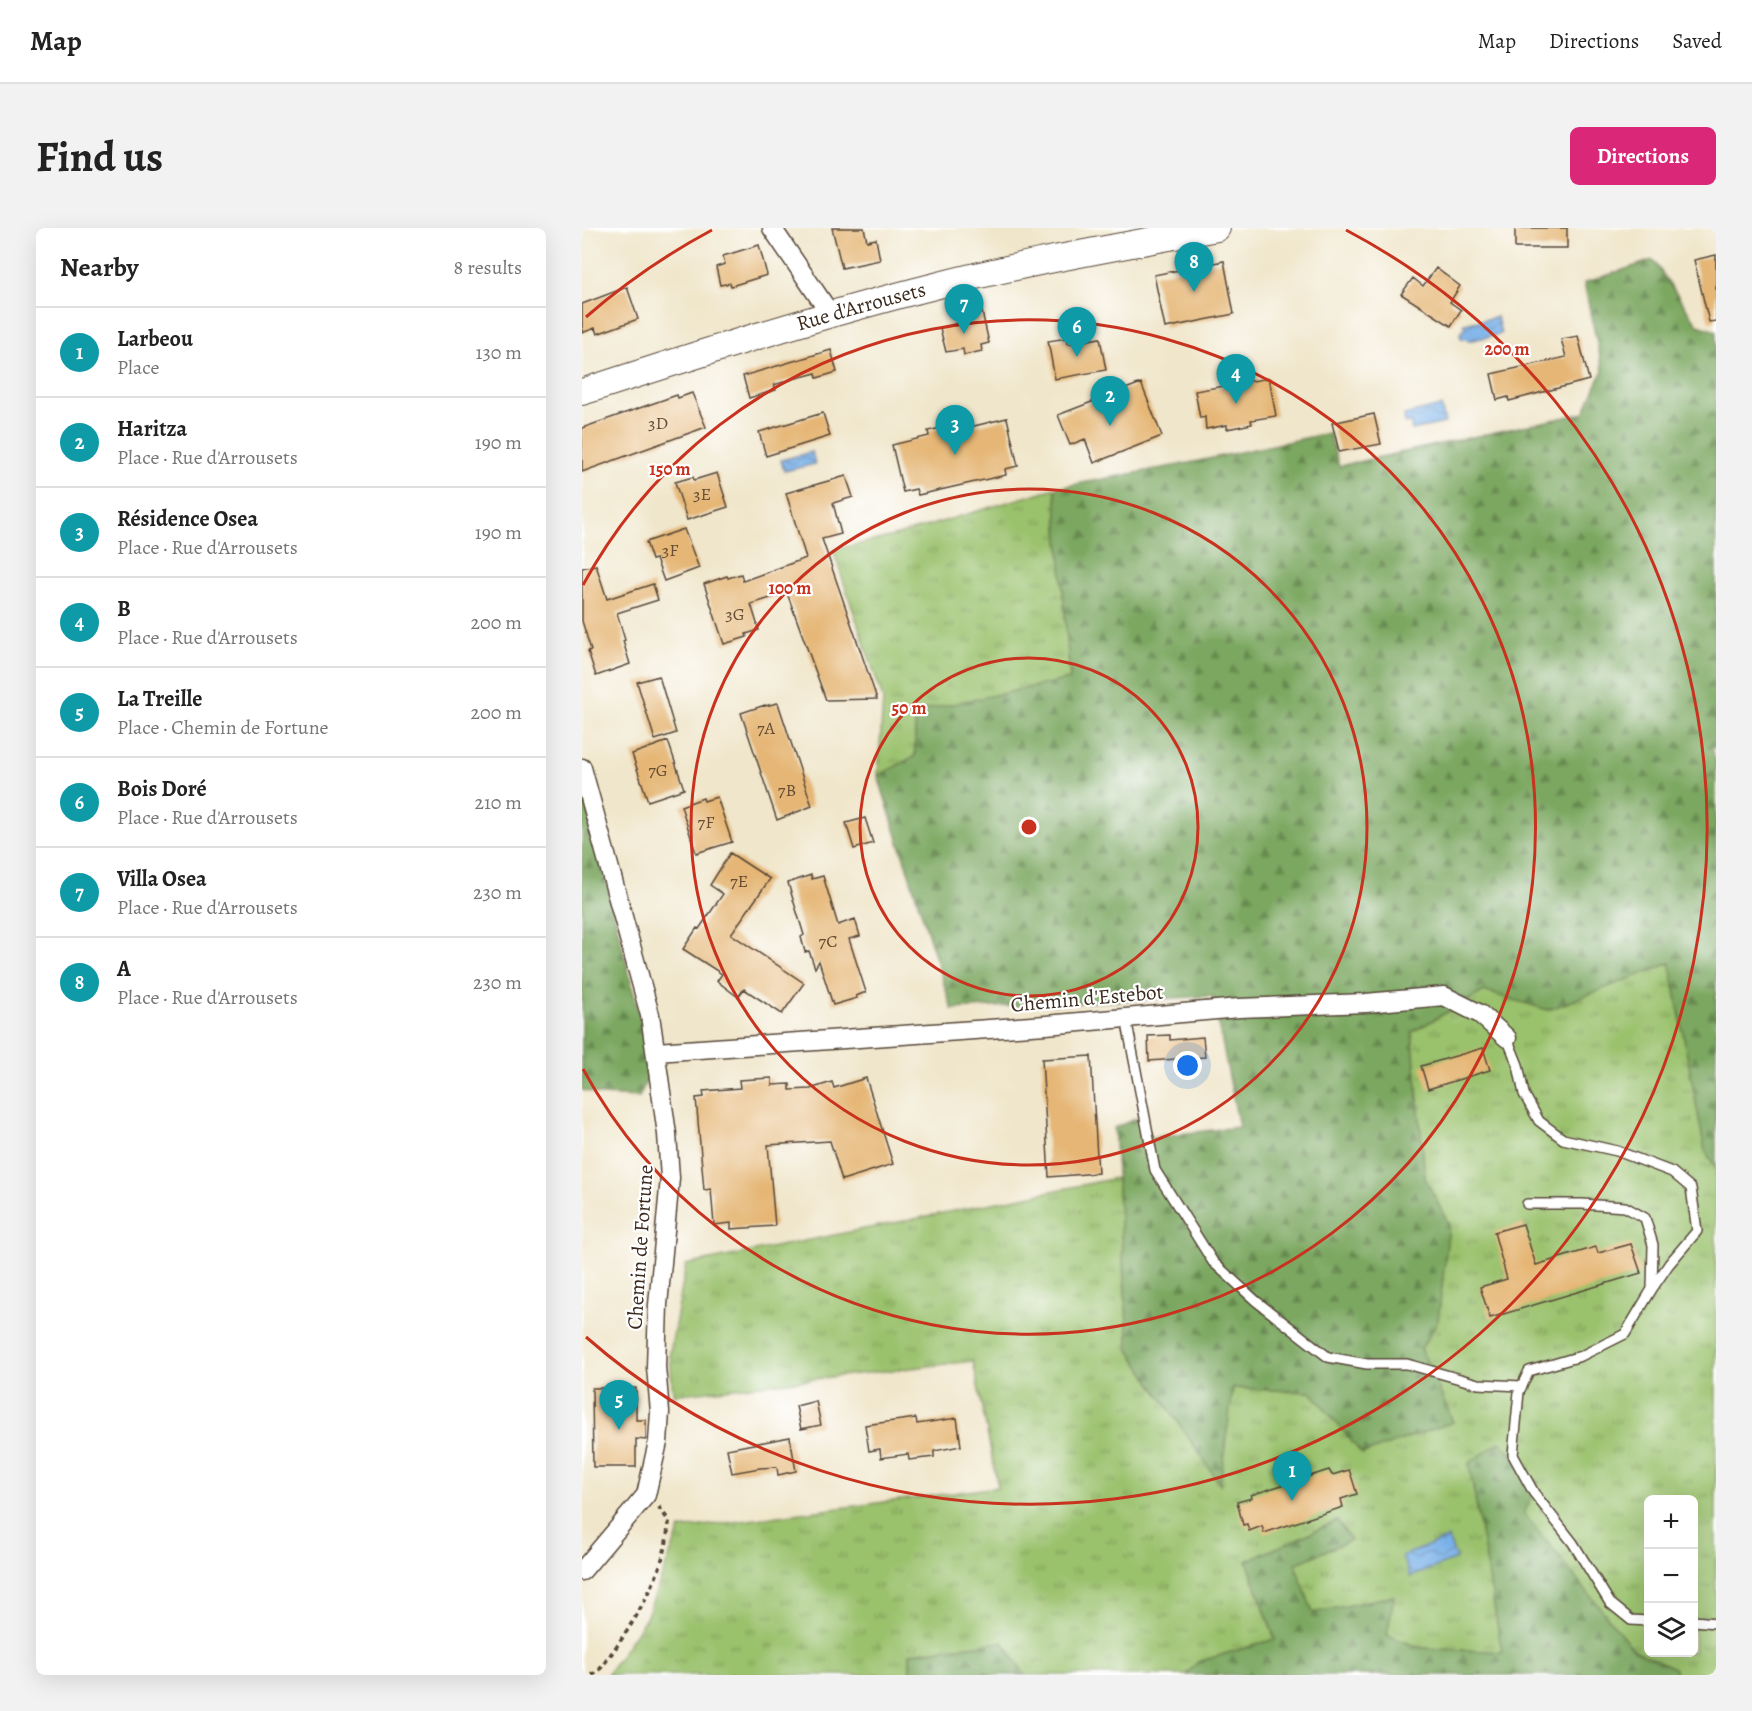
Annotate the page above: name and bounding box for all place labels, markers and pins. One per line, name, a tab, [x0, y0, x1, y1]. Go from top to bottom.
pin: 8	[1174, 242, 1214, 292]
pin: 7	[944, 285, 983, 334]
pin: 6	[1058, 308, 1096, 357]
pin: 4	[1216, 354, 1256, 404]
pin: 2	[1090, 376, 1130, 426]
pin: 3	[936, 406, 974, 455]
centre of rings	[1019, 817, 1039, 837]
pin: 5	[600, 1380, 639, 1430]
pin: 1	[1272, 1452, 1312, 1501]

